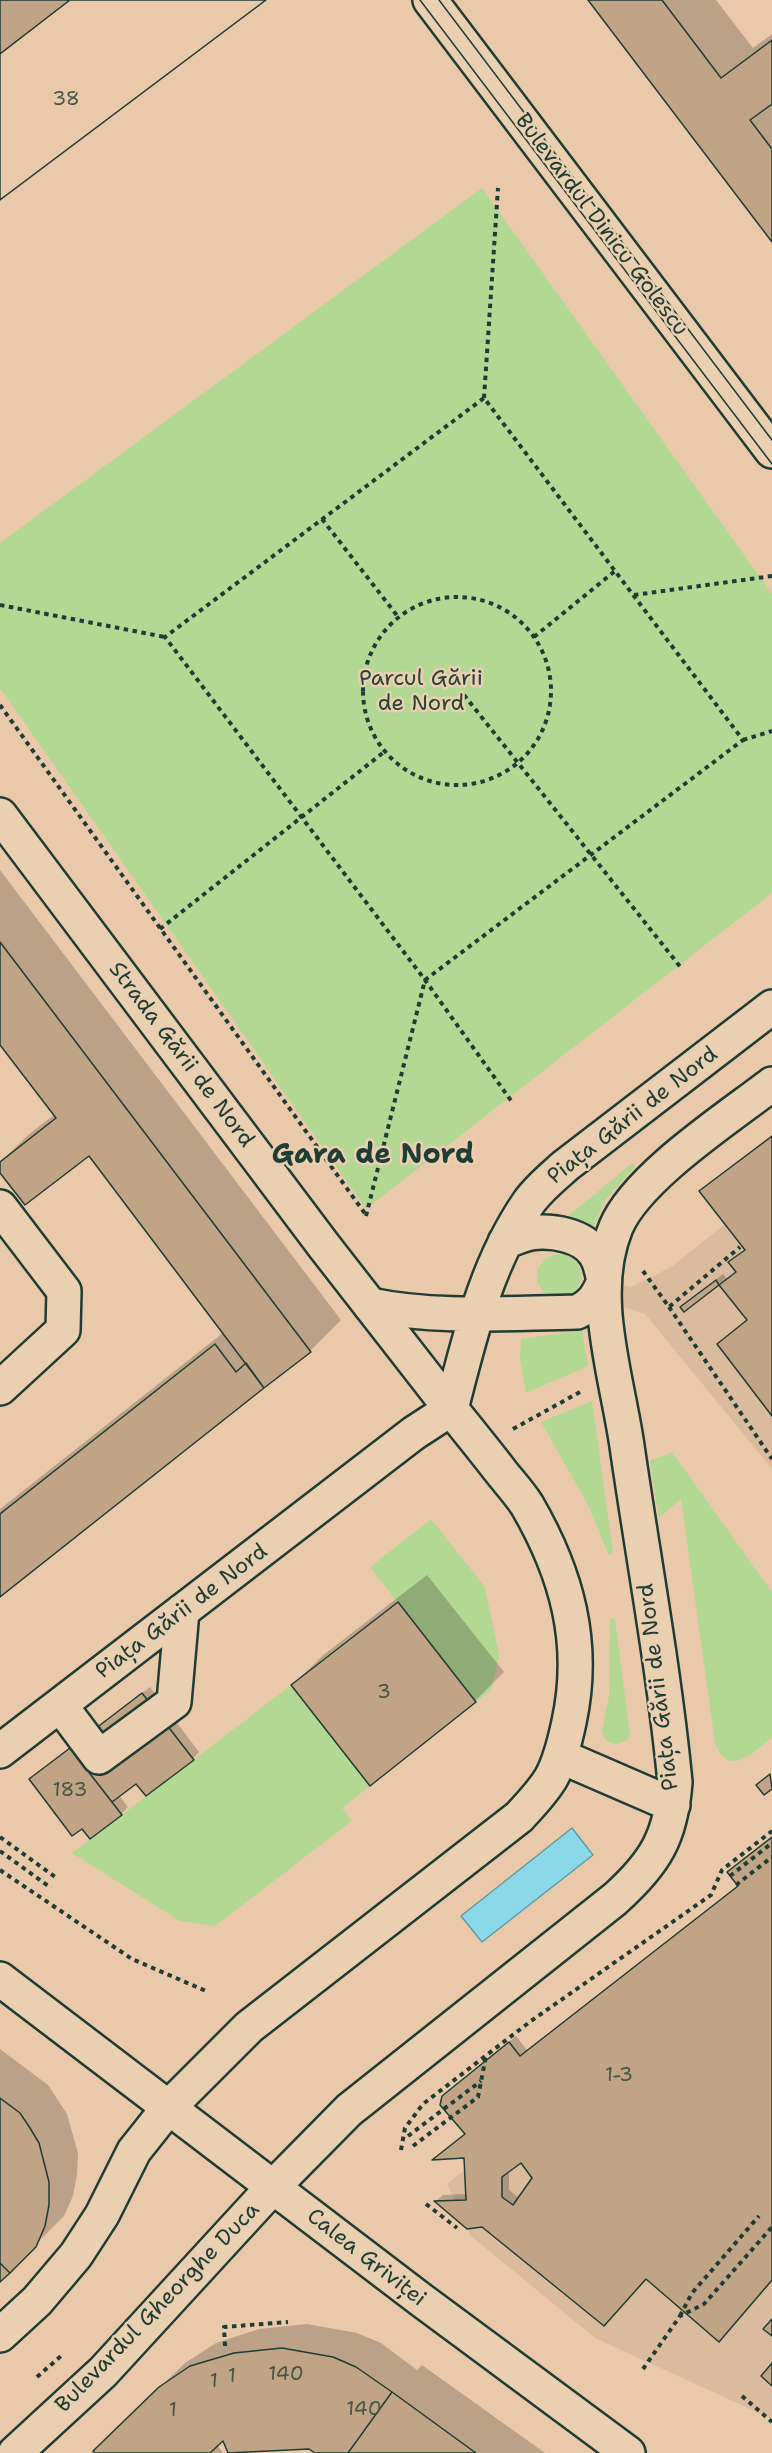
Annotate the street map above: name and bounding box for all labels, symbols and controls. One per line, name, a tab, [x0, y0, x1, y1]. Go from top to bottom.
house number: 38	[52, 88, 80, 112]
street label: Bulevardul Dinicu Golescu	[509, 109, 693, 341]
park label: Parcul Gării de Nord	[359, 666, 483, 718]
street label: Strada Gării de Nord	[103, 957, 259, 1153]
street label: Piața Gării de Nord	[543, 1041, 723, 1191]
district label: Gara de Nord	[272, 1139, 474, 1173]
street label: Piața Gării de Nord	[91, 1539, 273, 1685]
street label: Piața Gării de Nord	[633, 1582, 685, 1792]
house number: 3	[377, 1681, 391, 1705]
house number: 183	[53, 1779, 87, 1803]
house number: 1-3	[605, 2064, 633, 2088]
street label: Bulevardul Gheorghe Duca	[50, 2197, 266, 2419]
street label: Calea Griviței	[301, 2203, 431, 2313]
house number: 140	[268, 2363, 304, 2387]
house number: 1	[228, 2365, 236, 2389]
house number: 1	[210, 2370, 218, 2394]
house number: 140	[346, 2398, 382, 2422]
house number: 1	[169, 2399, 177, 2423]

